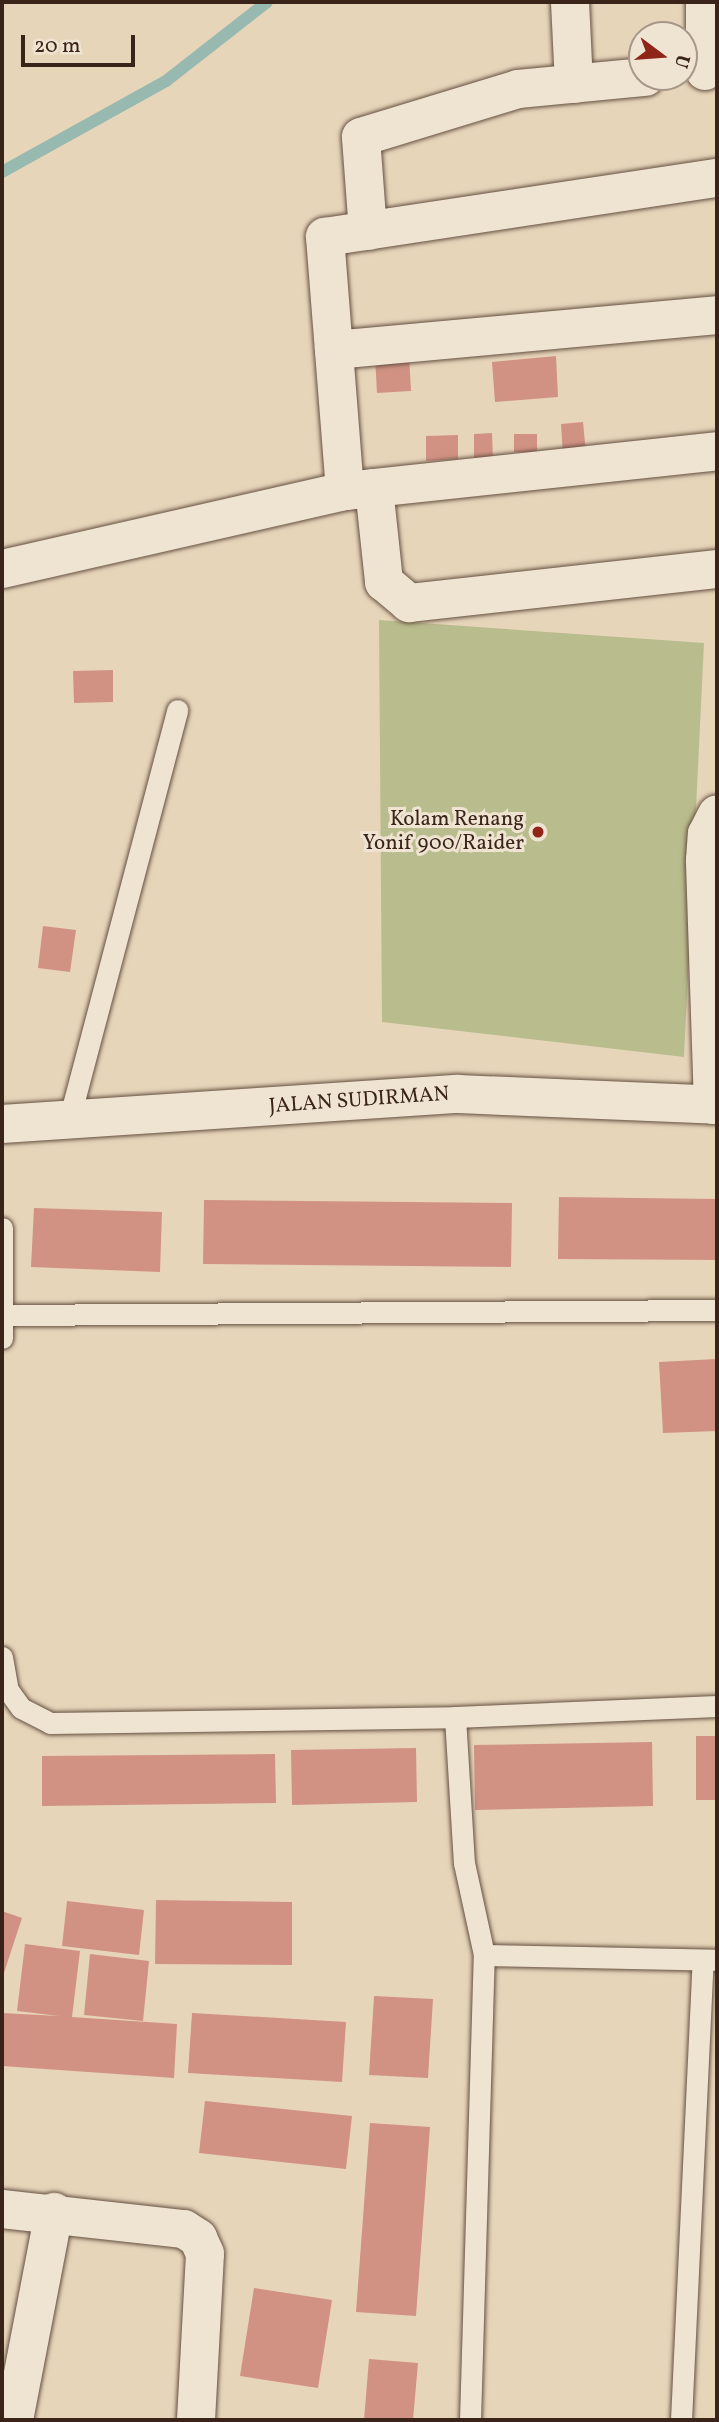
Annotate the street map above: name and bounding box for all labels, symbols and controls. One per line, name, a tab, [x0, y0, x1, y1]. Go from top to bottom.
scale bar	[24, 21, 138, 65]
north arrow	[628, 21, 698, 91]
text: 20 m	[34, 32, 80, 61]
text: U	[667, 51, 696, 71]
place label: Kolam Renang Yonif 900/Raider	[365, 807, 524, 857]
marker: Kolam Renang Yonif 900/Raider	[530, 824, 546, 840]
street label: JALAN SUDIRMAN	[268, 1082, 450, 1120]

